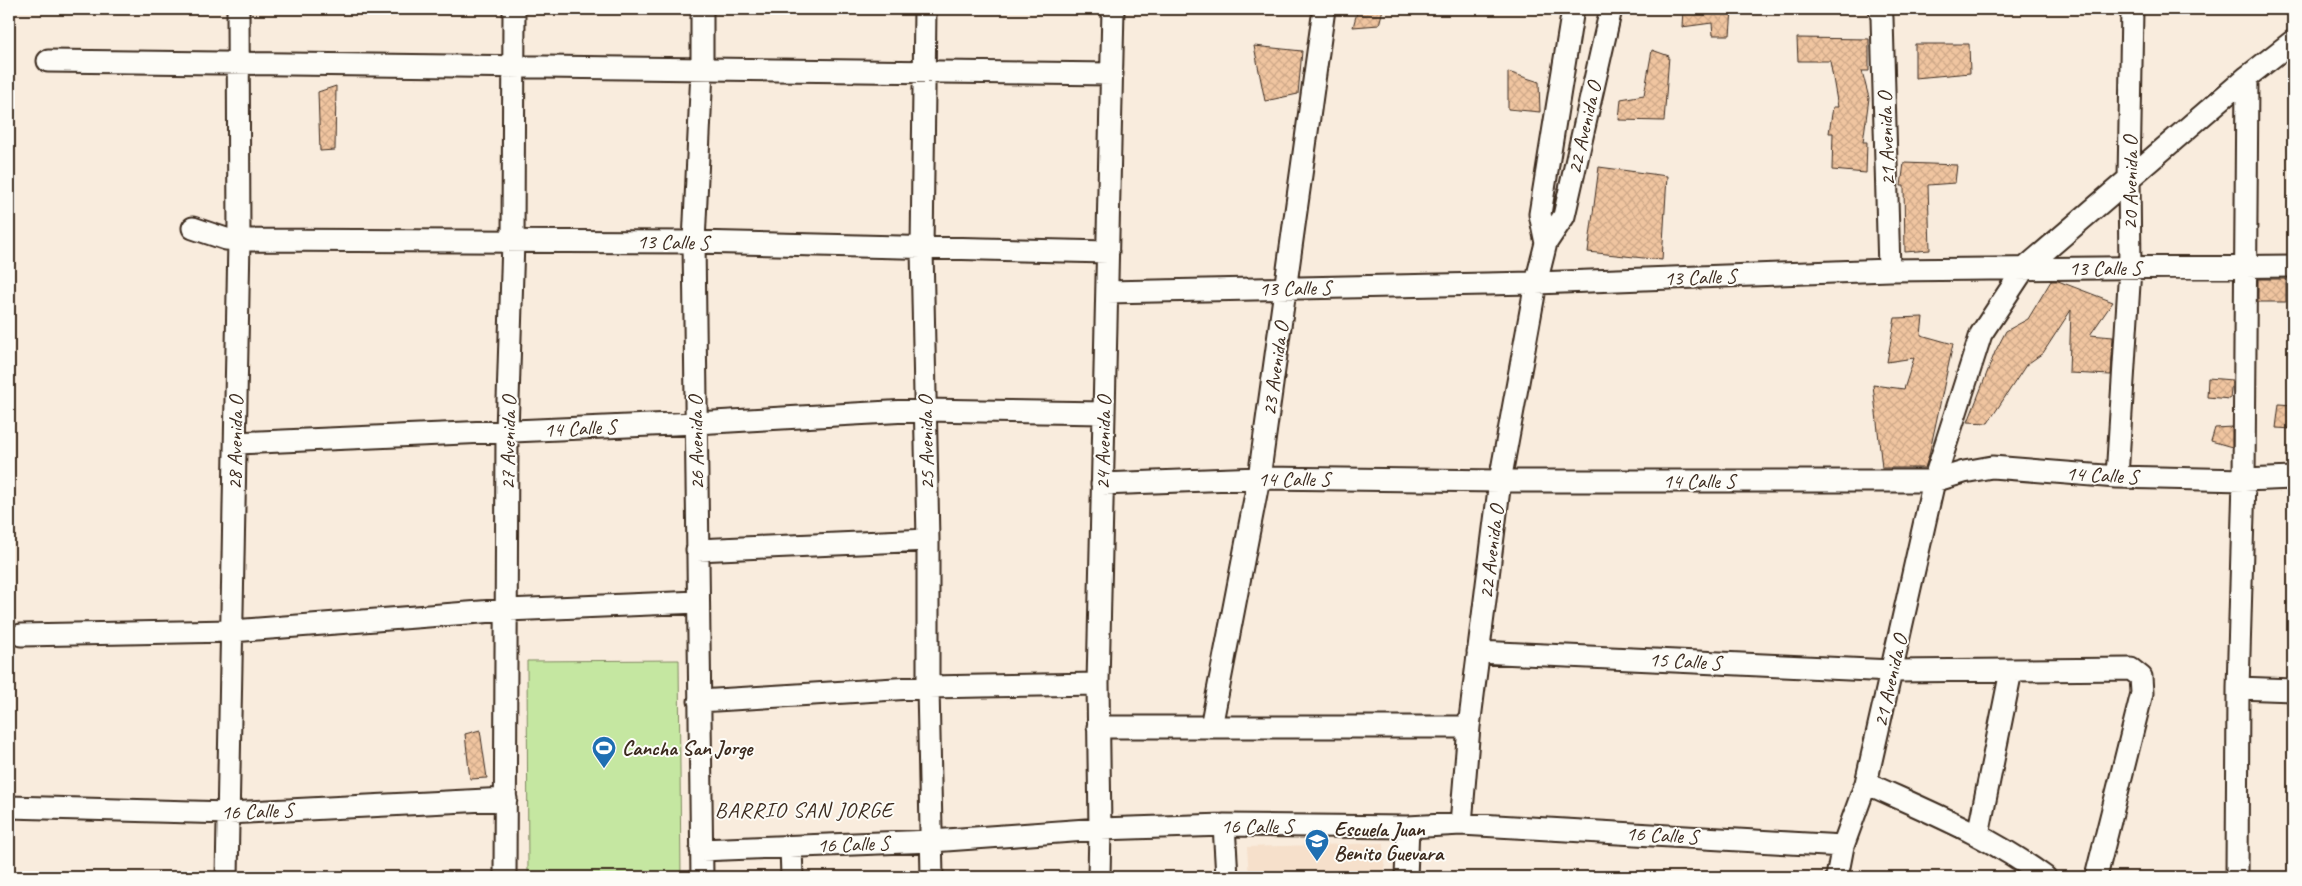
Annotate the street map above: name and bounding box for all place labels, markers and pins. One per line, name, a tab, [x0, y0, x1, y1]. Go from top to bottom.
sports icon: Cancha San Jorge	[591, 735, 617, 769]
place label: Cancha San Jorge	[622, 735, 754, 761]
place label: Escuela Juan Benito Guevara	[1334, 816, 1445, 866]
school or university icon: Escuela Juan Benito Guevara	[1304, 828, 1330, 862]

